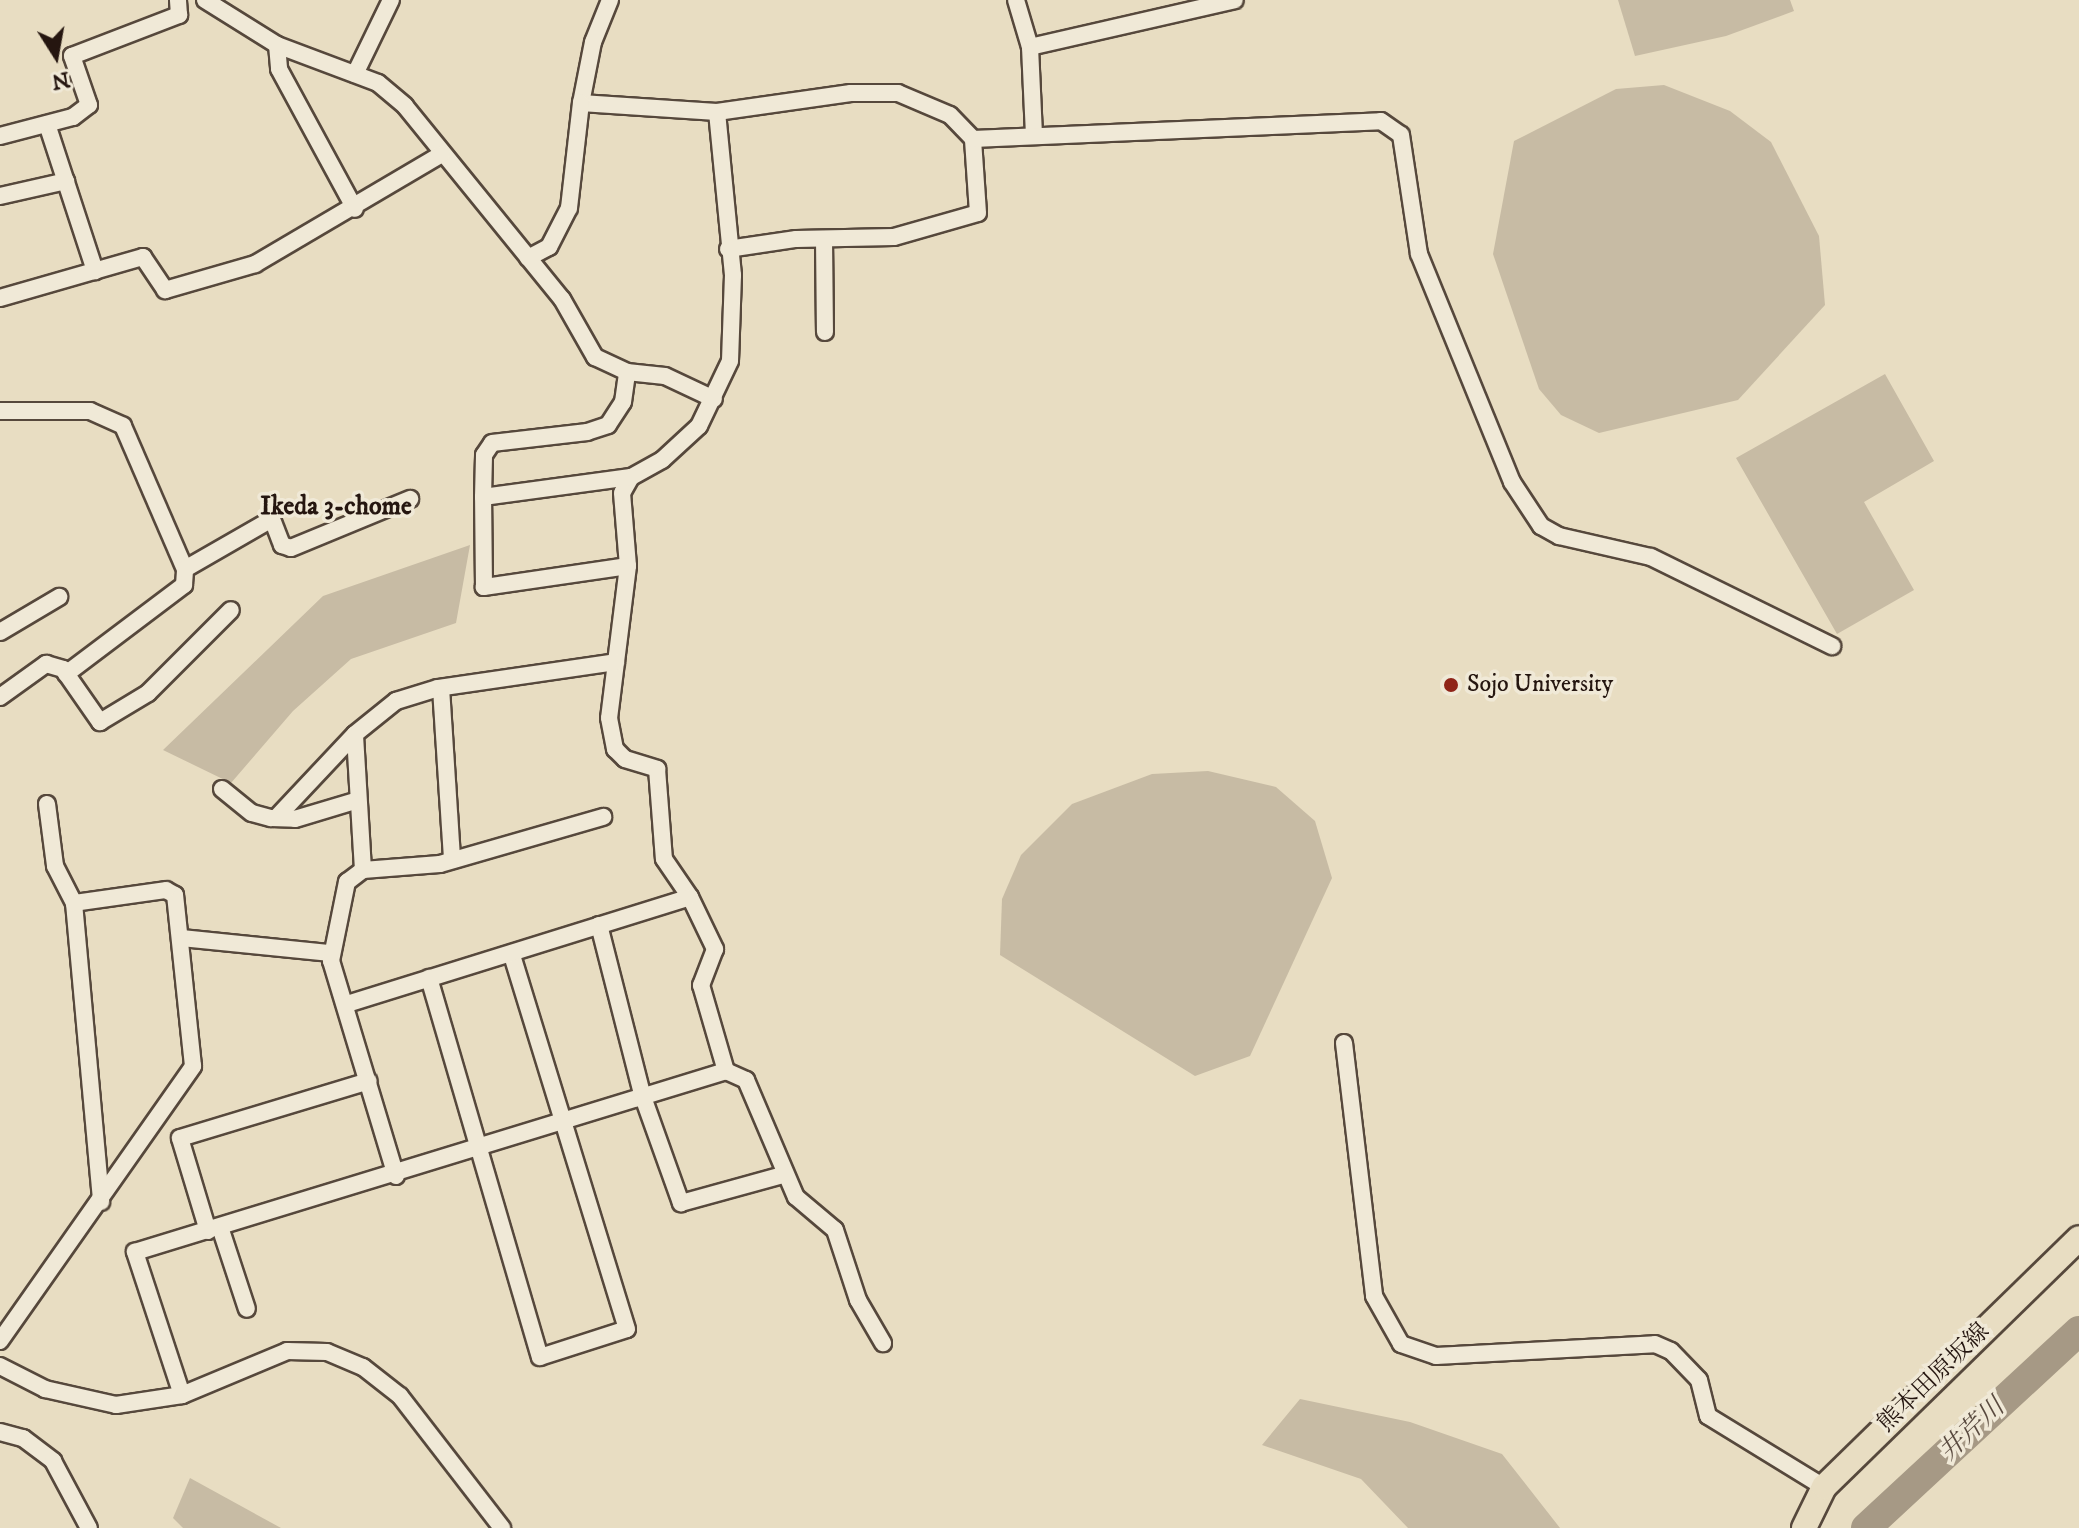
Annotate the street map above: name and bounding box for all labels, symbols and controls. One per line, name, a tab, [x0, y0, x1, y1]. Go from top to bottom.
north arrow	[16, 16, 96, 96]
text: N	[49, 65, 72, 95]
district label: Ikeda 3-chome	[260, 491, 412, 523]
place label: Sojo University	[1467, 671, 1613, 699]
marker: Sojo University	[1442, 676, 1460, 694]
street label: 熊本田原坂線	[1872, 1318, 1996, 1438]
water label: 井芹川	[1933, 1392, 2011, 1468]

